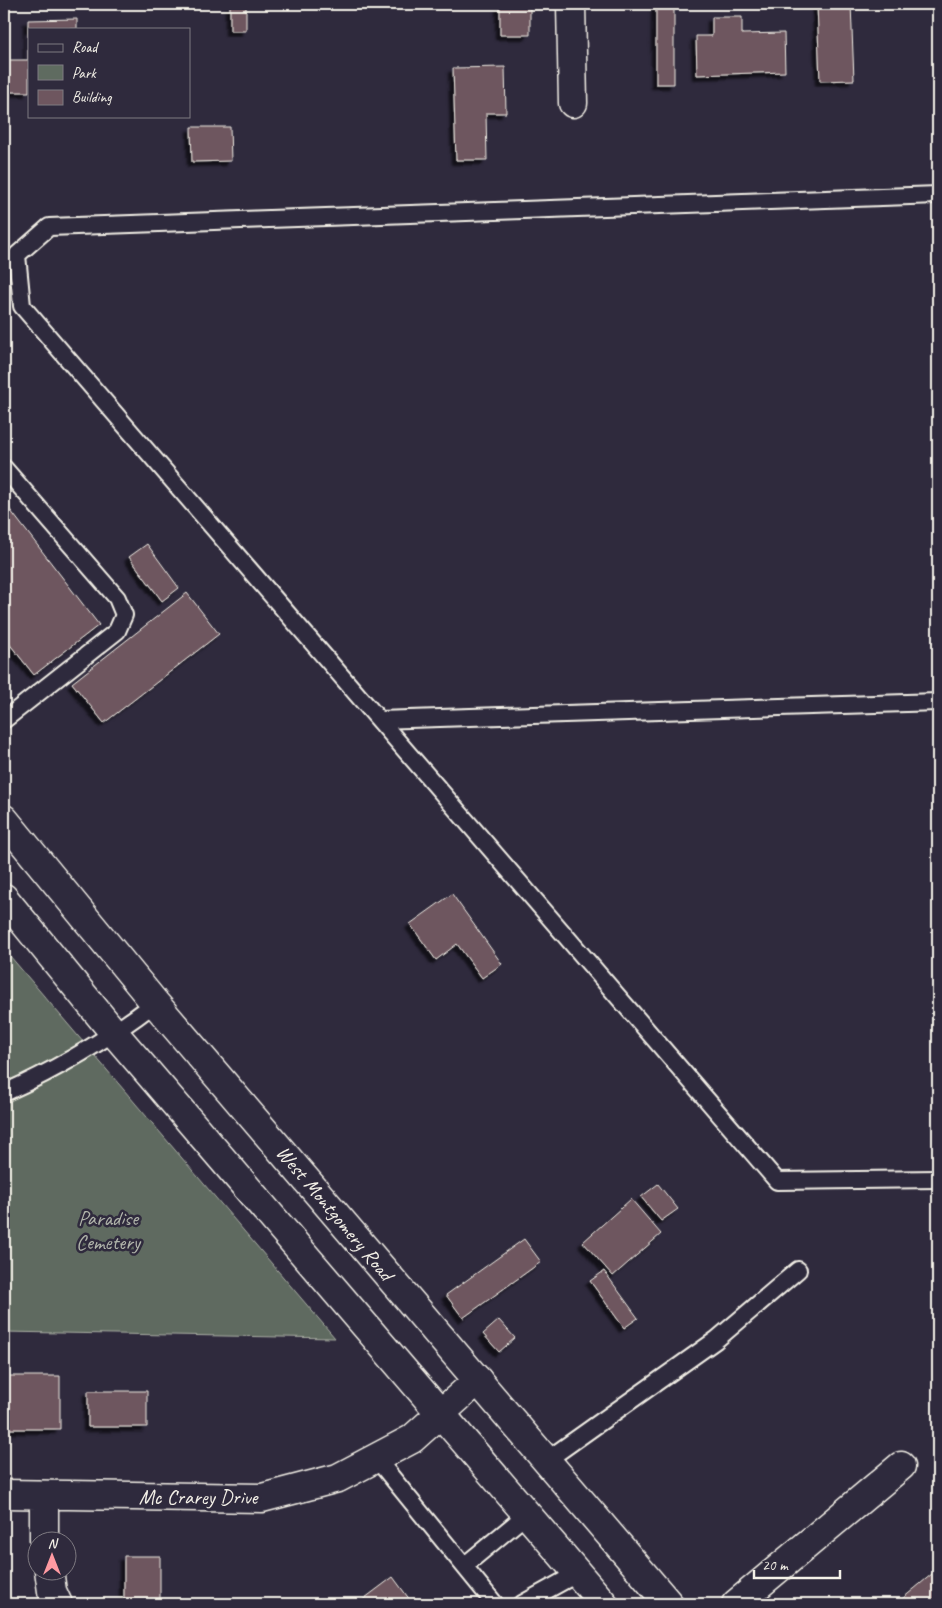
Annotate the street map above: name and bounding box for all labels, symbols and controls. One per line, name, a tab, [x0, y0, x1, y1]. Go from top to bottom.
legend	[28, 28, 190, 118]
text: Road	[72, 38, 99, 57]
text: Park	[72, 64, 97, 83]
text: Building	[72, 88, 112, 107]
street label: West Montgomery Road	[271, 1140, 401, 1288]
park label: Paradise Cemetery	[76, 1205, 142, 1255]
street label: Mc Crarey Drive	[139, 1484, 259, 1510]
north arrow	[28, 1530, 78, 1580]
text: N	[48, 1535, 59, 1552]
scale bar	[754, 1548, 841, 1580]
text: 20 m	[762, 1556, 789, 1575]

